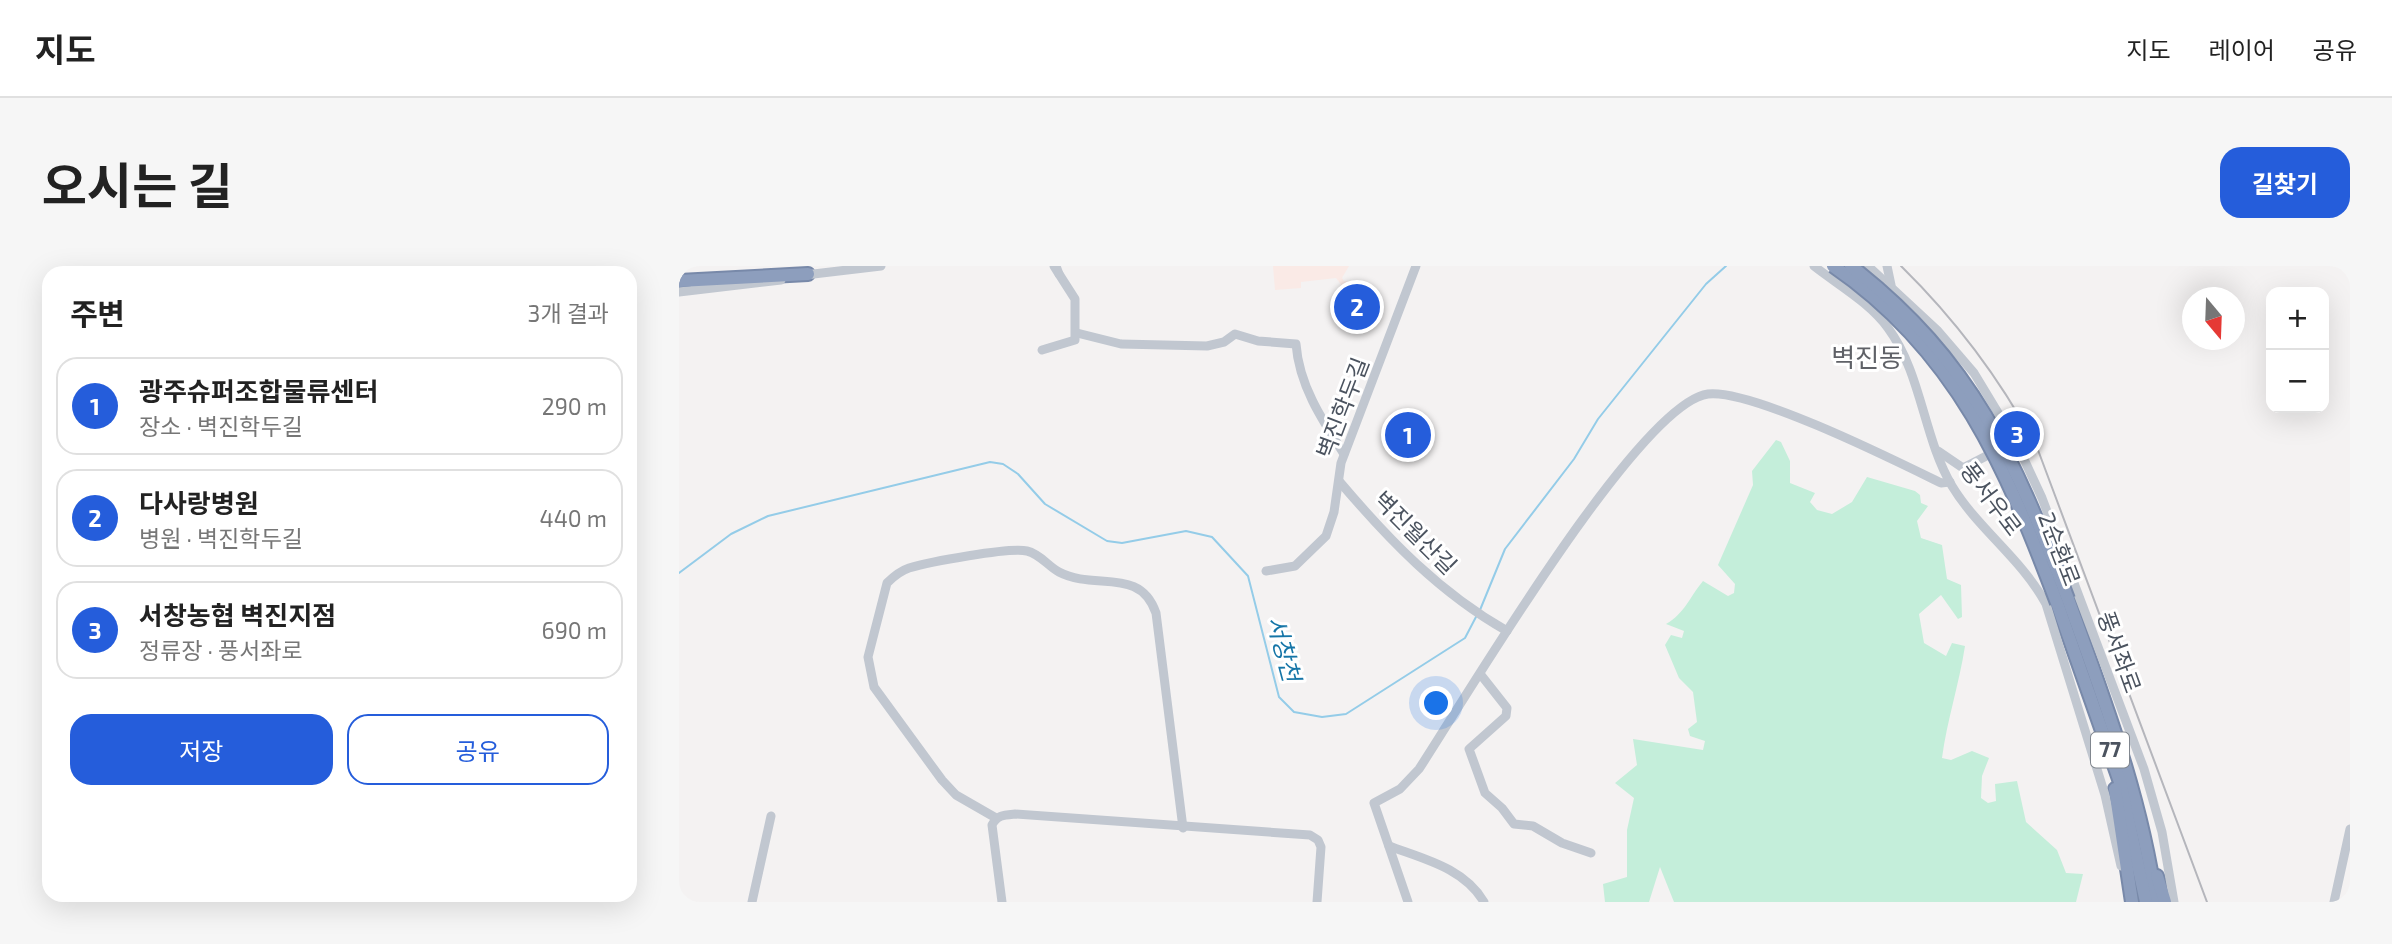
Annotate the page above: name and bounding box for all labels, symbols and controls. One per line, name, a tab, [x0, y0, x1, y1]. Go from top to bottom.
text: 지도	[35, 29, 96, 69]
text: 지도	[2126, 35, 2171, 64]
text: 레이어	[2209, 35, 2275, 64]
text: 공유	[2313, 35, 2357, 64]
button: 길찾기	[2220, 147, 2350, 218]
text: 오시는 길	[42, 155, 233, 214]
pin: 2	[1334, 281, 1380, 333]
north arrow	[2182, 287, 2245, 350]
map controls	[2266, 287, 2329, 413]
button: +	[2266, 287, 2329, 350]
text: 주변	[70, 295, 125, 331]
text: 3개 결과	[528, 299, 609, 327]
district label: 벽진동	[1831, 341, 1903, 372]
button: −	[2266, 350, 2329, 413]
street label: 벽진학두길	[1310, 353, 1374, 462]
text: 광주슈퍼조합물류센터	[139, 375, 378, 406]
text: 1	[90, 392, 100, 420]
text: 290 m	[542, 392, 607, 420]
pin: 3	[1994, 408, 2040, 460]
pin: 1	[1385, 409, 1431, 461]
text: 장소 · 벽진학두길	[139, 412, 303, 440]
street label: 풍서우로	[1955, 456, 2028, 541]
street label: 벽진월산길	[1368, 485, 1463, 580]
text: 다사랑병원	[139, 487, 259, 518]
text: 2	[88, 504, 102, 532]
text: 440 m	[540, 504, 607, 532]
street label: 2순환로	[2033, 508, 2087, 589]
text: 병원 · 벽진학두길	[139, 524, 303, 552]
text: 서창농협 벽진지점	[139, 599, 336, 630]
street label: 풍서좌로	[2092, 607, 2148, 696]
water label: 서창천	[1262, 613, 1308, 687]
text: 3	[88, 616, 102, 644]
text: 690 m	[542, 616, 607, 644]
text: 정류장 · 풍서좌로	[139, 636, 303, 664]
your location	[1419, 686, 1453, 720]
button: 저장	[70, 714, 333, 785]
button: 공유	[347, 714, 609, 785]
road number: 77	[2091, 732, 2129, 768]

